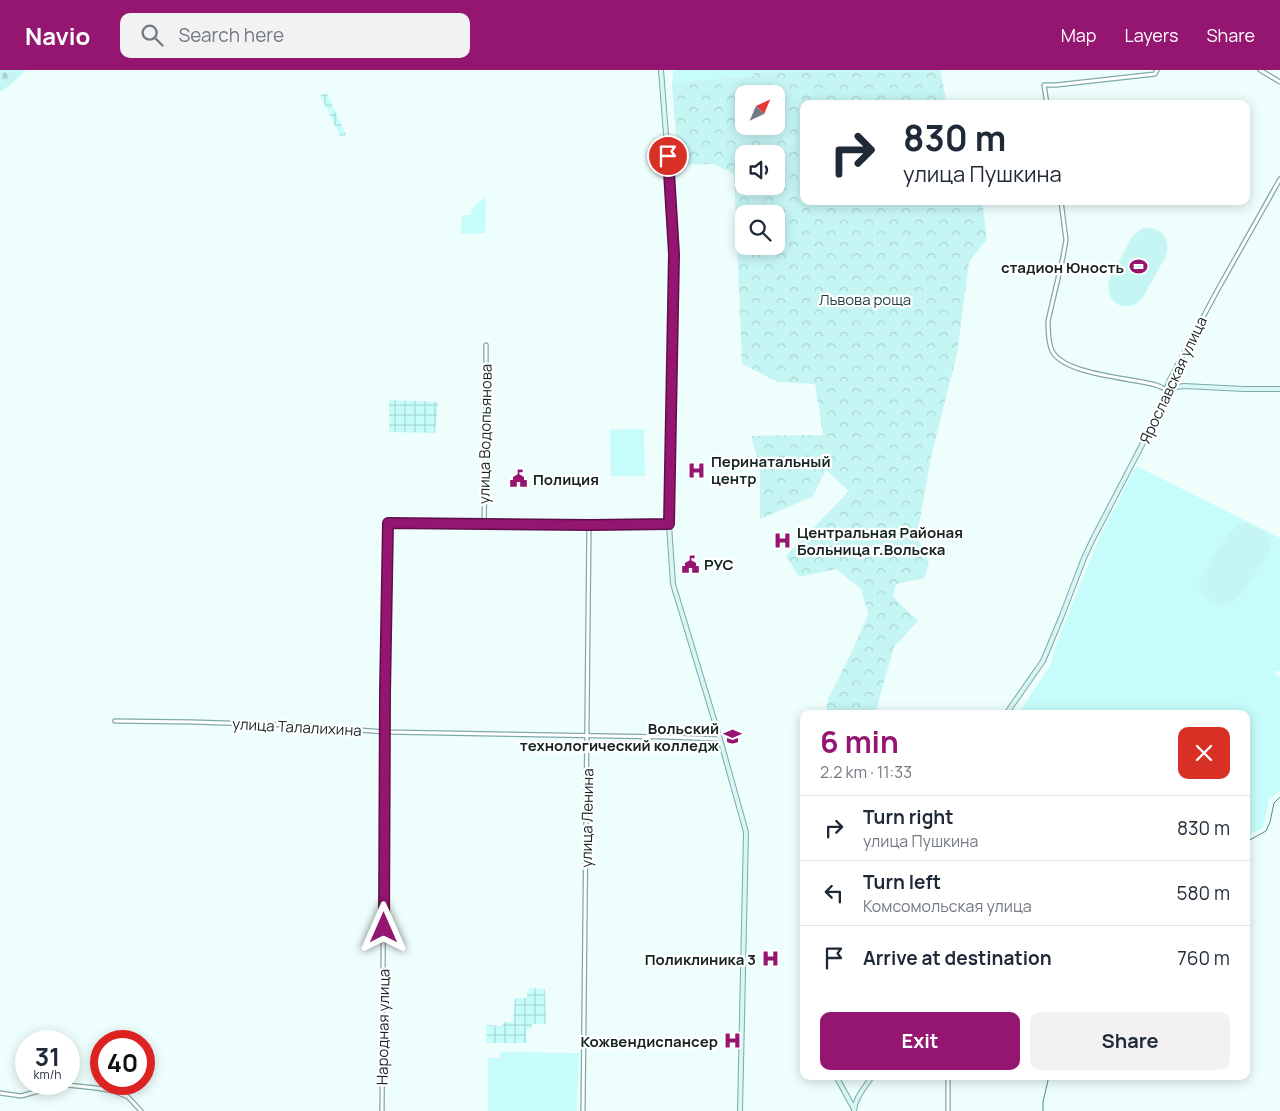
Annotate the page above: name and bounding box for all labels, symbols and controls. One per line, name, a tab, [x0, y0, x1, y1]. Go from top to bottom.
search box	[120, 13, 470, 58]
text: Navio	[25, 19, 90, 52]
icon: search	[138, 21, 166, 49]
text: Search here	[178, 22, 284, 48]
text: Map	[1061, 23, 1096, 47]
text: Layers	[1124, 23, 1178, 47]
text: Share	[1206, 23, 1255, 47]
north arrow	[735, 85, 785, 135]
map controls	[735, 85, 785, 255]
text: 830 m	[903, 114, 1006, 162]
icon: right	[820, 120, 885, 185]
pin	[647, 135, 689, 177]
icon: arrive	[654, 142, 682, 170]
button: sound	[735, 145, 785, 195]
text: улица Пушкина	[903, 159, 1062, 189]
button: search	[735, 205, 785, 255]
place label: стадион Юность	[1001, 257, 1124, 278]
sports icon: стадион Юность	[1128, 257, 1148, 277]
park label: Львова роща	[819, 289, 911, 310]
street label: Ярославская улица	[1134, 313, 1212, 447]
street label: улица Водопьянова	[473, 364, 497, 504]
place label: Перинатальный центр	[711, 451, 831, 489]
hospital icon: Перинатальный центр	[687, 460, 707, 480]
public building icon: Полиция	[509, 469, 529, 489]
place label: Полиция	[533, 469, 599, 490]
place label: Центральная Районая Больница г.Вольска	[797, 522, 963, 560]
hospital icon: Центральная Районая Больница г.Вольска	[773, 531, 793, 551]
public building icon: РУС	[680, 554, 700, 574]
place label: РУС	[704, 554, 734, 575]
street label: улица Талалихина	[232, 713, 362, 741]
place label: Вольский технологический колледж	[520, 718, 720, 756]
text: 6 min	[820, 721, 899, 762]
school or university icon: Вольский технологический колледж	[723, 727, 743, 747]
button: close	[1178, 727, 1230, 779]
text: 2.2 km · 11:33	[820, 761, 912, 783]
street label: улица Ленина	[576, 768, 598, 868]
text: Turn right	[863, 804, 953, 830]
icon: right	[820, 814, 848, 842]
text: 830 m	[1177, 815, 1230, 841]
text: улица Пушкина	[863, 830, 978, 852]
text: Turn left	[863, 869, 941, 895]
icon: left	[820, 879, 848, 907]
text: 580 m	[1176, 880, 1230, 906]
text: Комсомольская улица	[863, 895, 1032, 917]
position arrow	[357, 901, 409, 953]
icon: arrive	[820, 944, 848, 972]
text: Arrive at destination	[863, 945, 1052, 971]
text: 760 m	[1177, 945, 1230, 971]
place label: Поликлиника 3	[645, 949, 756, 970]
hospital icon: Поликлиника 3	[760, 949, 780, 969]
street label: Народная улица	[371, 969, 395, 1085]
button: Exit	[820, 1012, 1020, 1070]
button: Share	[1030, 1012, 1230, 1070]
speed limit sign: 40	[90, 1030, 155, 1095]
place label: Кожвендиспансер	[580, 1031, 718, 1052]
hospital icon: Кожвендиспансер	[722, 1031, 742, 1051]
text: 31	[35, 1039, 60, 1074]
text: km/h	[34, 1066, 61, 1083]

